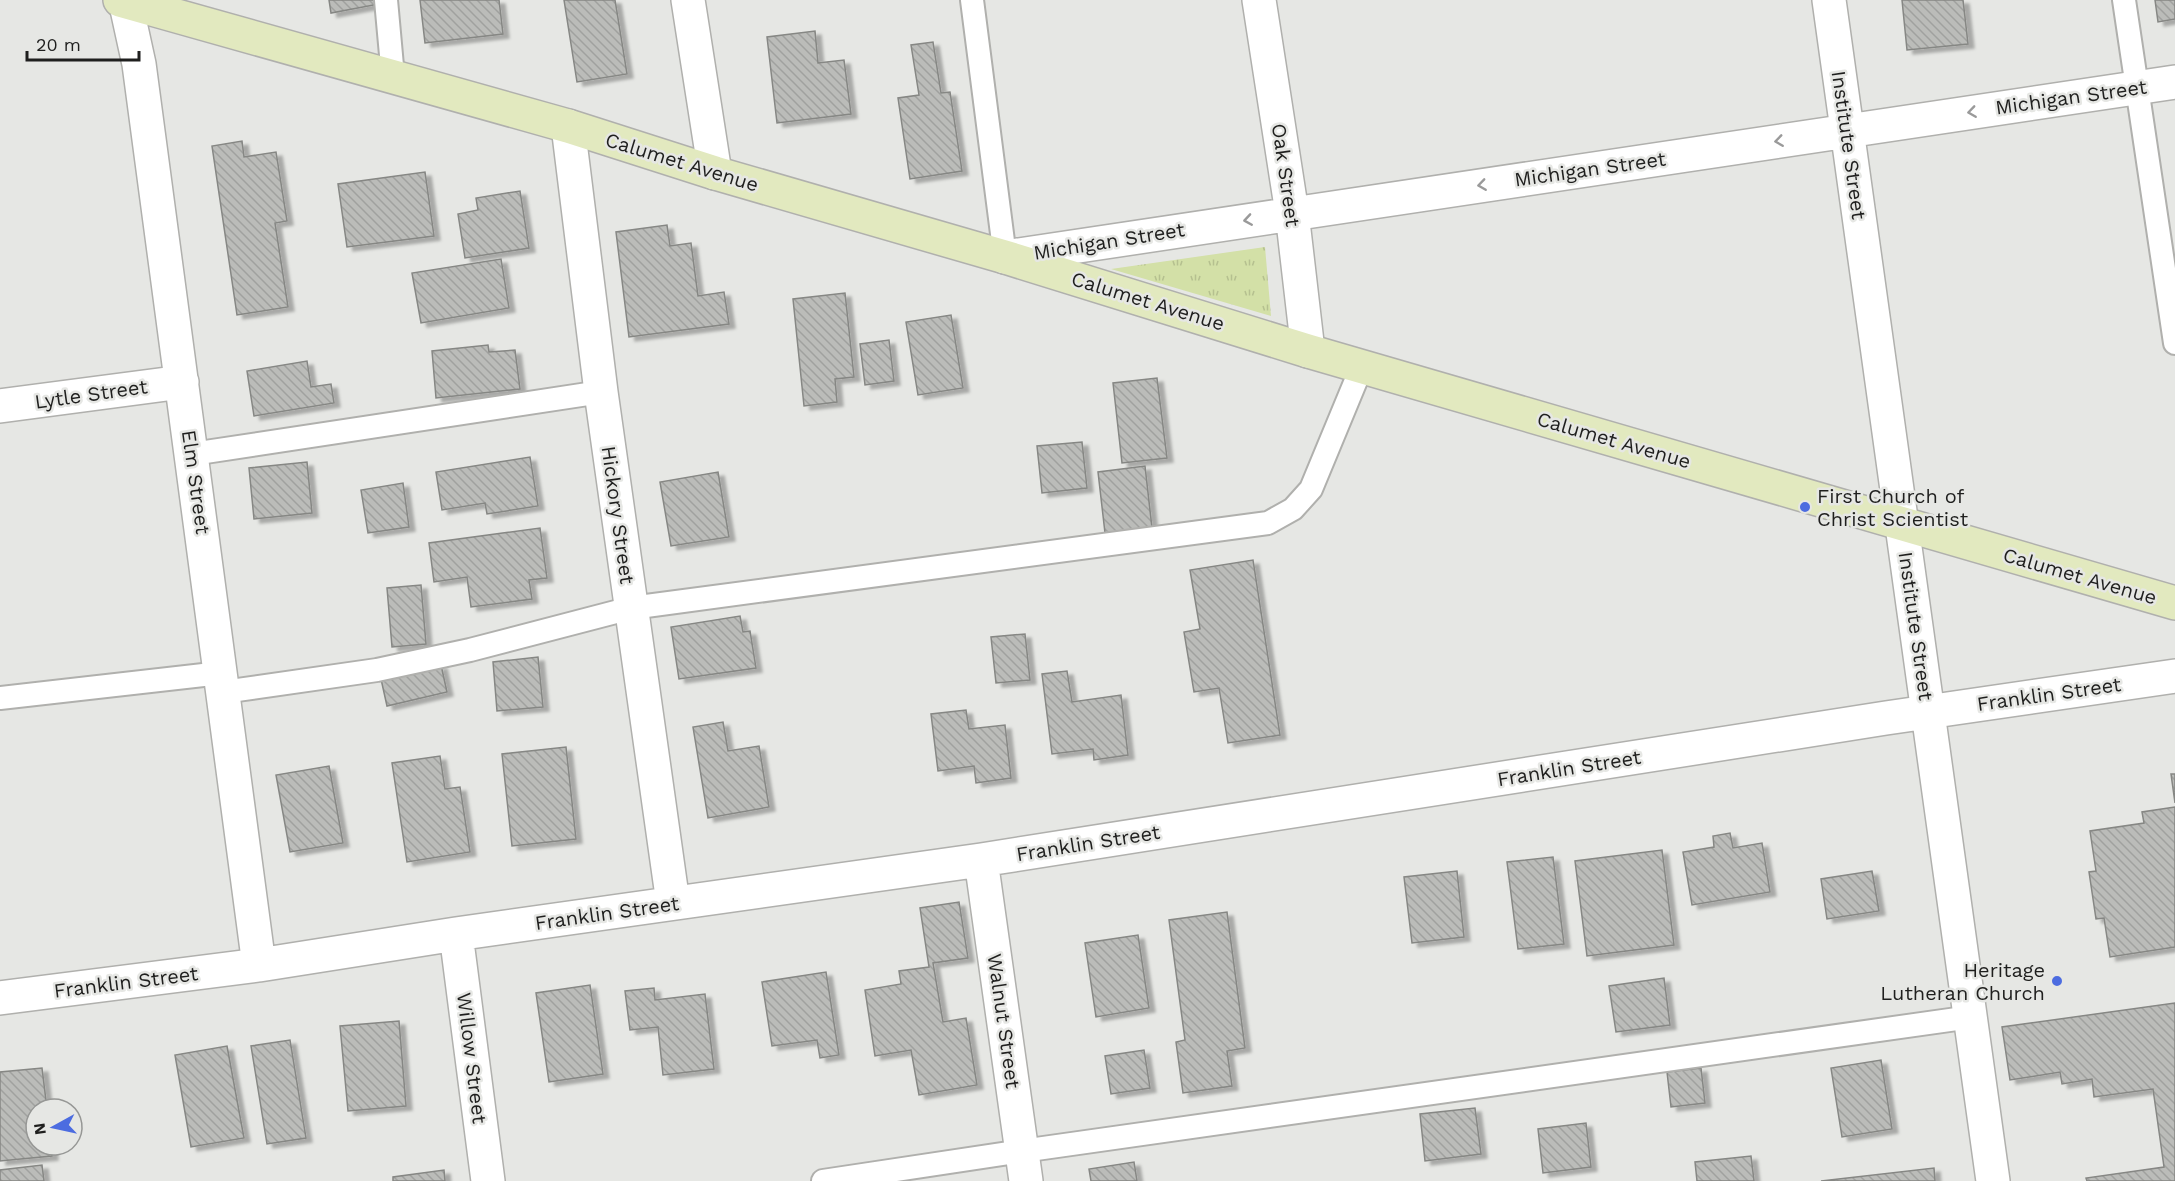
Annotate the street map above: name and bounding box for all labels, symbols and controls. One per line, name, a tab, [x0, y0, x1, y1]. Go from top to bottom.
scale bar	[27, 24, 140, 62]
text: 20 m	[36, 34, 81, 55]
street label: Institute Street	[1827, 69, 1871, 222]
street label: Michigan Street	[1994, 74, 2149, 120]
one-way arrow	[1967, 105, 1977, 118]
street label: Oak Street	[1267, 122, 1305, 229]
street label: Calumet Avenue	[602, 127, 762, 197]
one-way arrow	[1774, 134, 1784, 146]
street label: Michigan Street	[1513, 146, 1668, 192]
one-way arrow	[1478, 178, 1487, 190]
one-way arrow	[1243, 213, 1252, 225]
street label: Michigan Street	[1032, 217, 1187, 265]
street label: Calumet Avenue	[1068, 266, 1228, 336]
street label: Lytle Street	[33, 374, 149, 414]
street label: Calumet Avenue	[1534, 407, 1694, 473]
street label: Elm Street	[177, 428, 215, 536]
street label: Hickory Street	[596, 444, 640, 586]
place label: First Church of Christ Scientist	[1817, 484, 1969, 531]
marker: First Church of Christ Scientist	[1798, 500, 1812, 514]
street label: Calumet Avenue	[2000, 543, 2160, 609]
street label: Institute Street	[1894, 550, 1938, 703]
street label: Franklin Street	[1975, 672, 2123, 716]
street label: Franklin Street	[1495, 745, 1643, 791]
street label: Franklin Street	[1014, 820, 1162, 866]
street label: Franklin Street	[533, 891, 681, 935]
street label: Walnut Street	[983, 952, 1025, 1091]
place label: Heritage Lutheran Church	[1880, 958, 2045, 1005]
street label: Franklin Street	[53, 961, 200, 1003]
marker: Heritage Lutheran Church	[2050, 974, 2064, 988]
street label: Willow Street	[452, 991, 492, 1125]
north arrow	[24, 1097, 84, 1157]
text: N	[29, 1122, 50, 1136]

